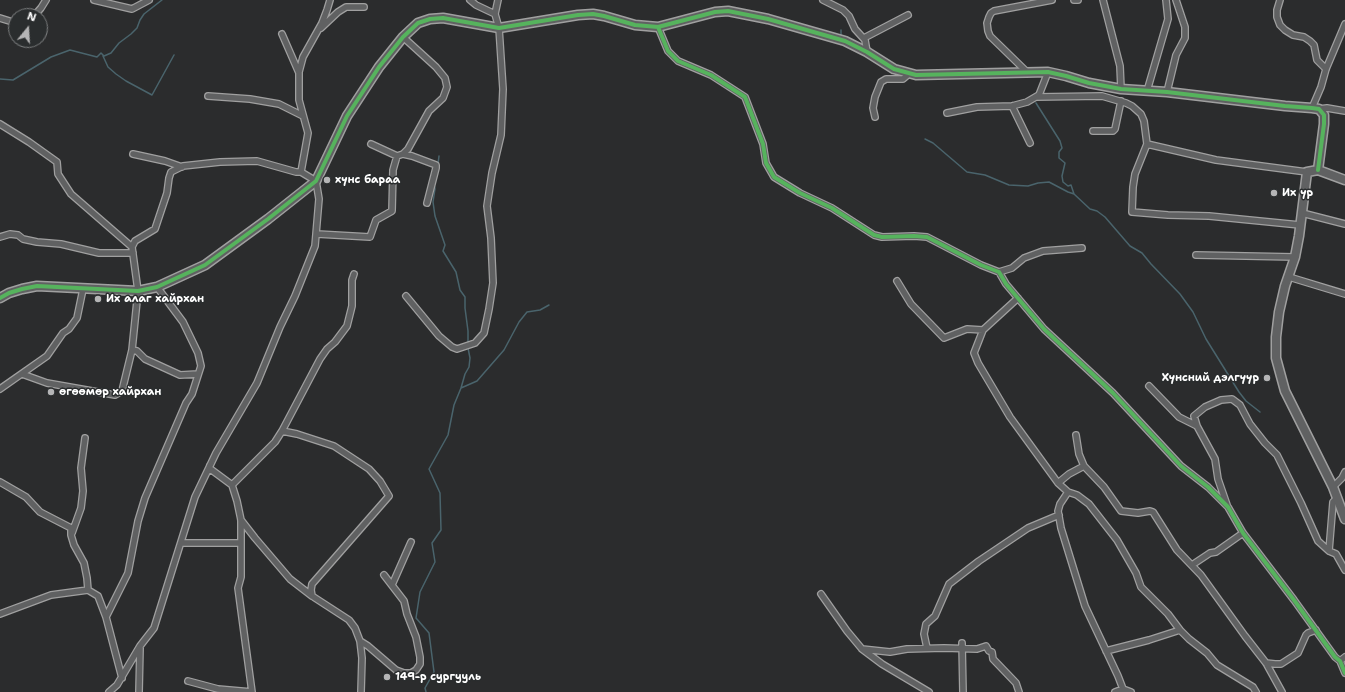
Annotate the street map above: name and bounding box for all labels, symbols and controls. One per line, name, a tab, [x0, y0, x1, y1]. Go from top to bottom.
north arrow	[8, 8, 48, 48]
text: N	[25, 9, 38, 26]
place label: хүнс бараа	[335, 173, 400, 187]
marker: хүнс бараа	[322, 175, 332, 185]
place label: Их үр	[1282, 186, 1313, 200]
marker: Их үр	[1269, 188, 1279, 198]
place label: Их алаг хайрхан	[106, 292, 204, 306]
marker: Их алаг хайрхан	[93, 294, 103, 304]
place label: Хүнсний дэлгүүр	[1162, 371, 1259, 385]
marker: Хүнсний дэлгүүр	[1262, 373, 1272, 383]
place label: өгөөмөр хайрхан	[59, 385, 161, 399]
marker: өгөөмөр хайрхан	[46, 387, 56, 397]
place label: 149-р сургууль	[395, 670, 481, 684]
marker: 149-р сургууль	[382, 672, 392, 682]

